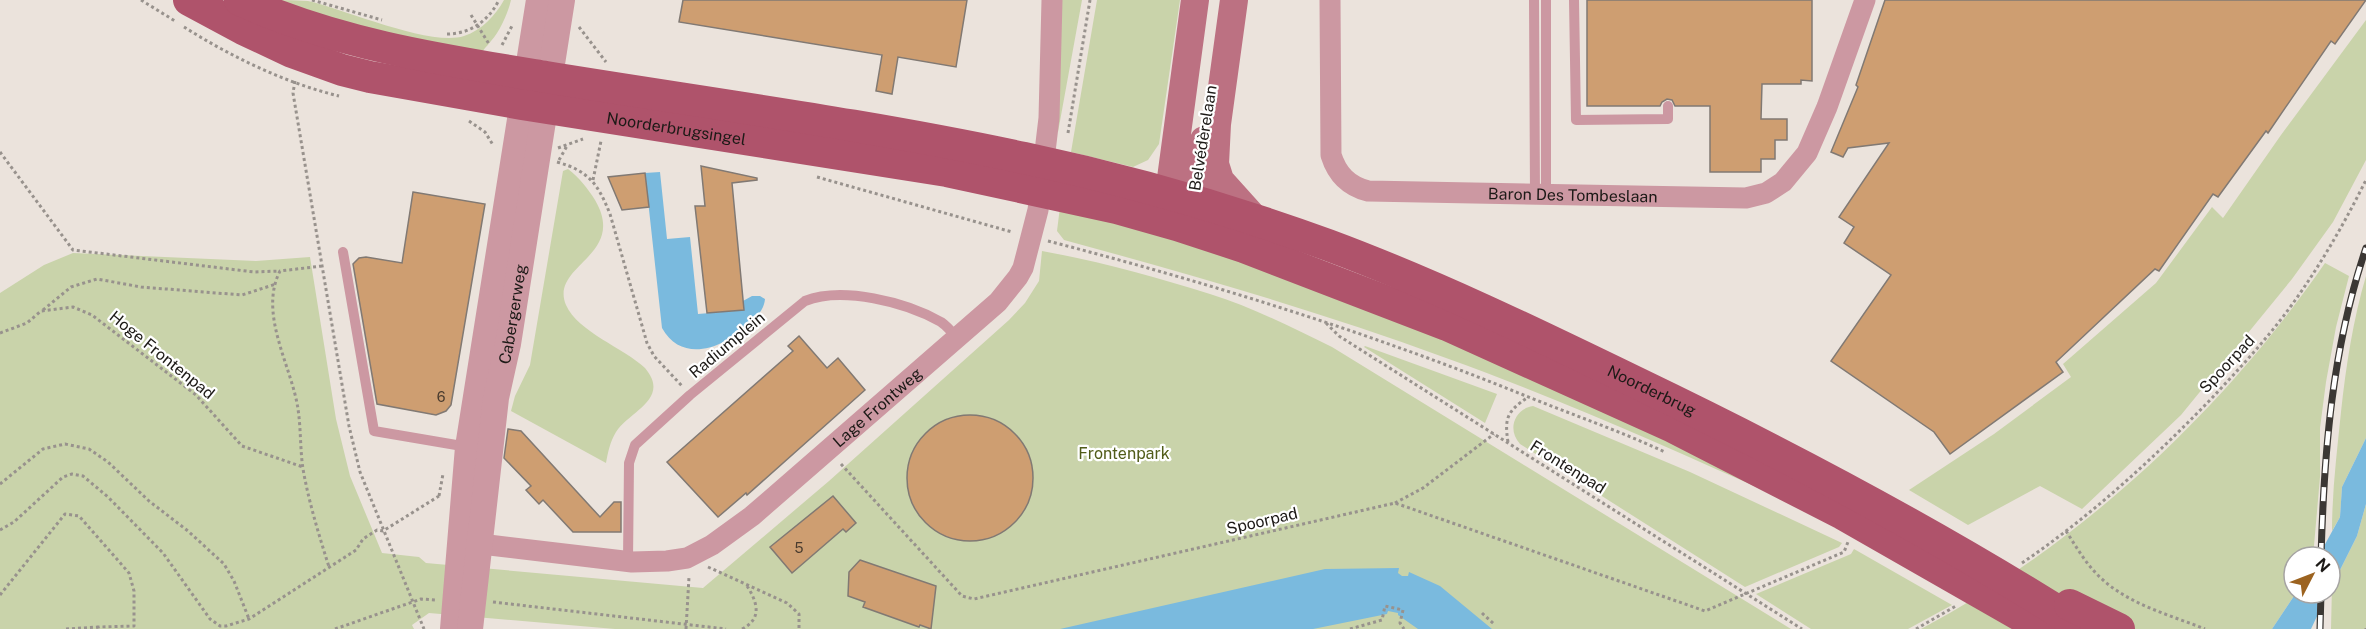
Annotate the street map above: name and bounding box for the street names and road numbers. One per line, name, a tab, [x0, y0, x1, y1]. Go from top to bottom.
street label: Belvédèrelaan	[1185, 84, 1221, 192]
street label: Noorderbrugsingel	[605, 108, 748, 149]
street label: Baron Des Tombeslaan	[1488, 184, 1658, 206]
street label: Cabergerweg	[494, 263, 530, 366]
street label: Hoge Frontenpad	[106, 307, 218, 403]
street label: Radiumplein	[685, 308, 769, 382]
street label: Spoorpad	[2195, 331, 2259, 397]
street label: Noorderbrug	[1605, 361, 1699, 420]
street label: Lage Frontweg	[829, 363, 926, 451]
street label: Frontenpad	[1527, 436, 1609, 498]
street label: Spoorpad	[1225, 504, 1299, 538]

